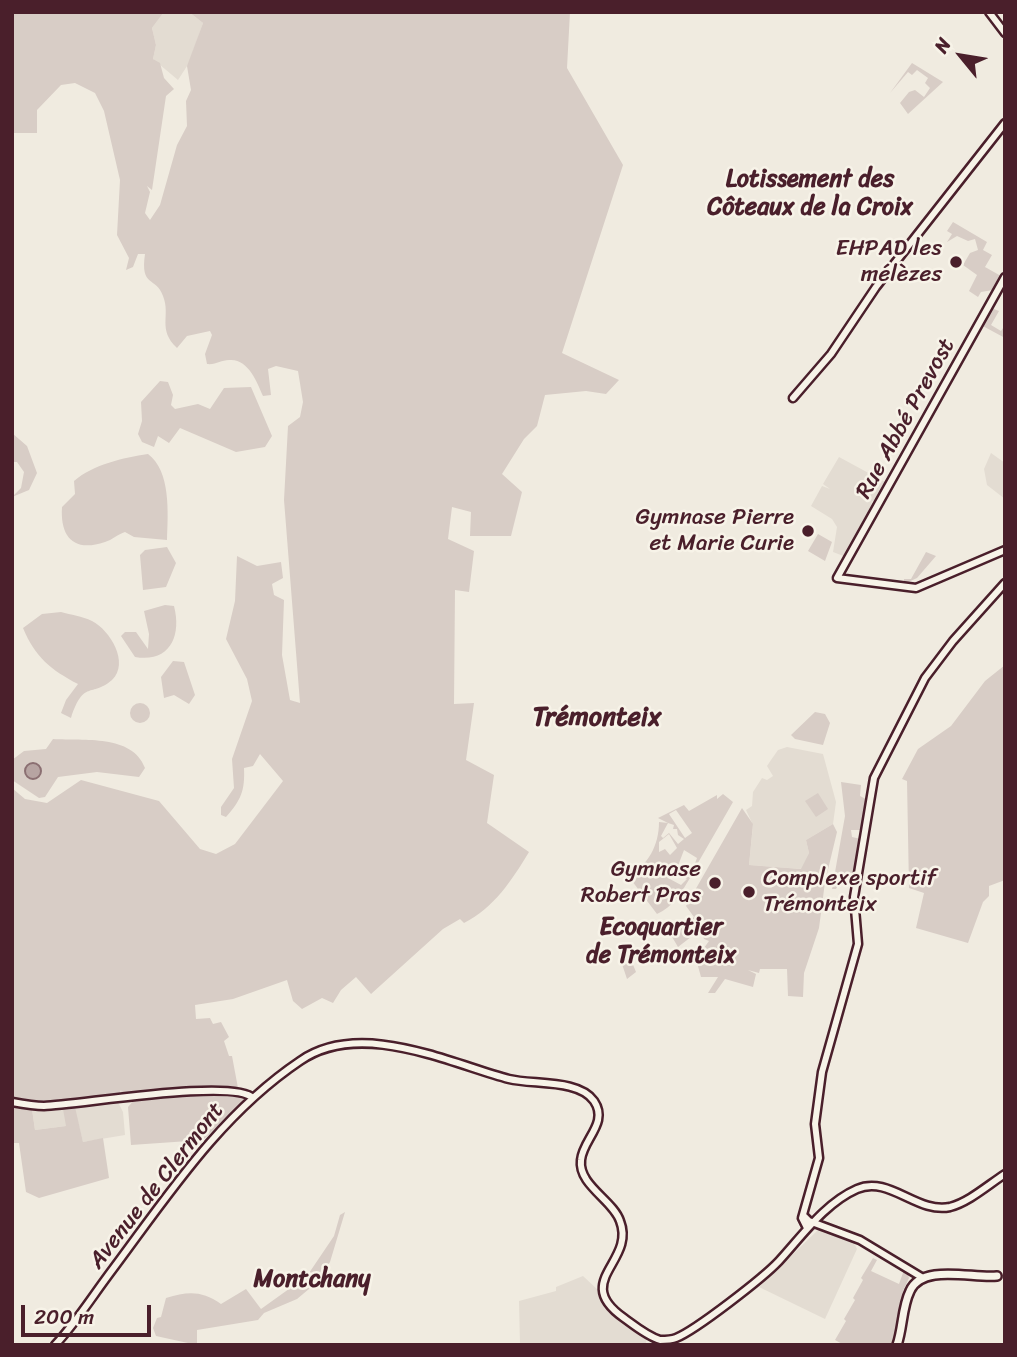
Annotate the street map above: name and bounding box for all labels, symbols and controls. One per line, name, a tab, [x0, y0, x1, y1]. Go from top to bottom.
north arrow	[926, 21, 996, 91]
text: N	[925, 31, 960, 59]
district label: Lotissement des Côteaux de la Croix	[707, 166, 913, 222]
place label: EHPAD les mélèzes	[836, 235, 942, 289]
marker: EHPAD les mélèzes	[948, 254, 964, 270]
street label: Rue Abbé Prevost	[851, 334, 961, 504]
place label: Gymnase Pierre et Marie Curie	[636, 504, 794, 558]
marker: Gymnase Pierre et Marie Curie	[800, 523, 816, 539]
district label: Trémonteix	[533, 702, 661, 734]
place label: Gymnase Robert Pras	[581, 856, 701, 910]
place label: Complexe sportif Trémonteix	[763, 865, 936, 919]
marker: Gymnase Robert Pras	[707, 875, 723, 891]
marker: Complexe sportif Trémonteix	[741, 884, 757, 900]
district label: Ecoquartier de Trémonteix	[586, 914, 736, 970]
street label: Avenue de Clermont	[84, 1097, 230, 1275]
district label: Montchany	[253, 1266, 371, 1294]
scale bar	[24, 1290, 154, 1334]
text: 200 m	[34, 1298, 94, 1336]

